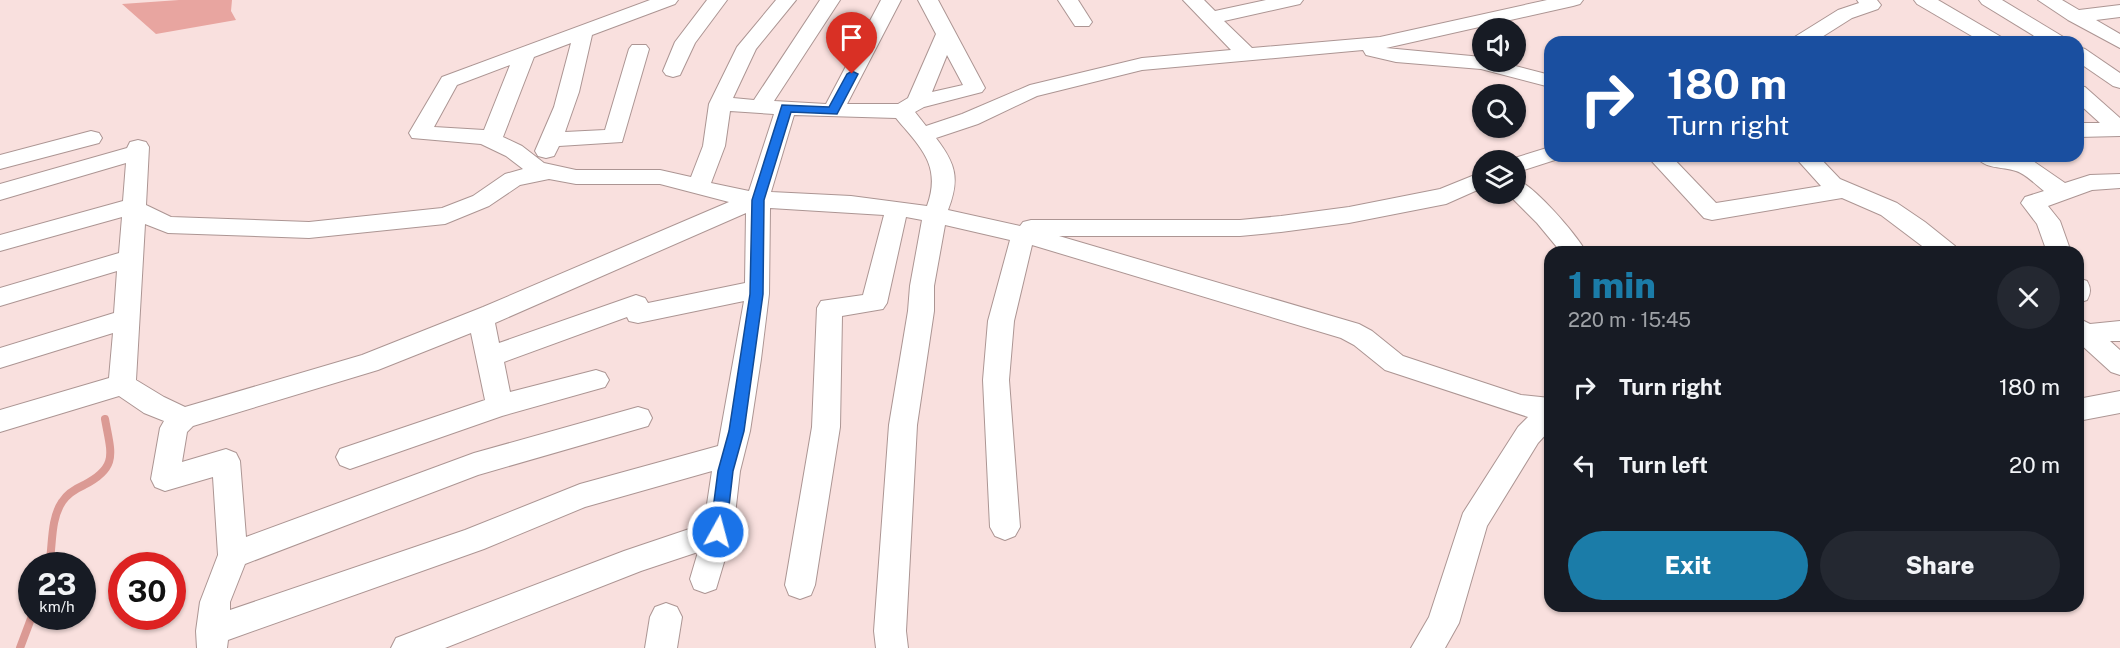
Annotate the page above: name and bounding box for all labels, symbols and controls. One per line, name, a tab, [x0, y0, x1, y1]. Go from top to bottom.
pin	[826, 12, 877, 74]
map controls	[1472, 18, 1526, 204]
button: sound	[1472, 18, 1526, 72]
icon: arrive	[835, 21, 868, 54]
text: 180 m	[1667, 59, 1787, 108]
icon: right	[1568, 60, 1646, 138]
button: search	[1472, 84, 1526, 138]
text: Turn right	[1667, 109, 1790, 141]
button: layers	[1472, 150, 1526, 204]
text: 1 min	[1568, 264, 1656, 306]
button: close	[1997, 266, 2060, 329]
text: 220 m · 15:45	[1568, 308, 1691, 332]
icon: right	[1568, 371, 1601, 404]
text: Turn right	[1619, 374, 1722, 400]
text: 180 m	[1999, 374, 2060, 400]
icon: left	[1568, 449, 1601, 482]
text: Turn left	[1619, 452, 1708, 478]
text: 20 m	[2009, 452, 2060, 478]
position arrow	[686, 500, 750, 564]
button: Exit	[1568, 531, 1808, 600]
button: Share	[1820, 531, 2060, 600]
speed limit sign: 30	[108, 552, 186, 630]
text: 23	[37, 566, 77, 602]
text: km/h	[39, 598, 75, 615]

